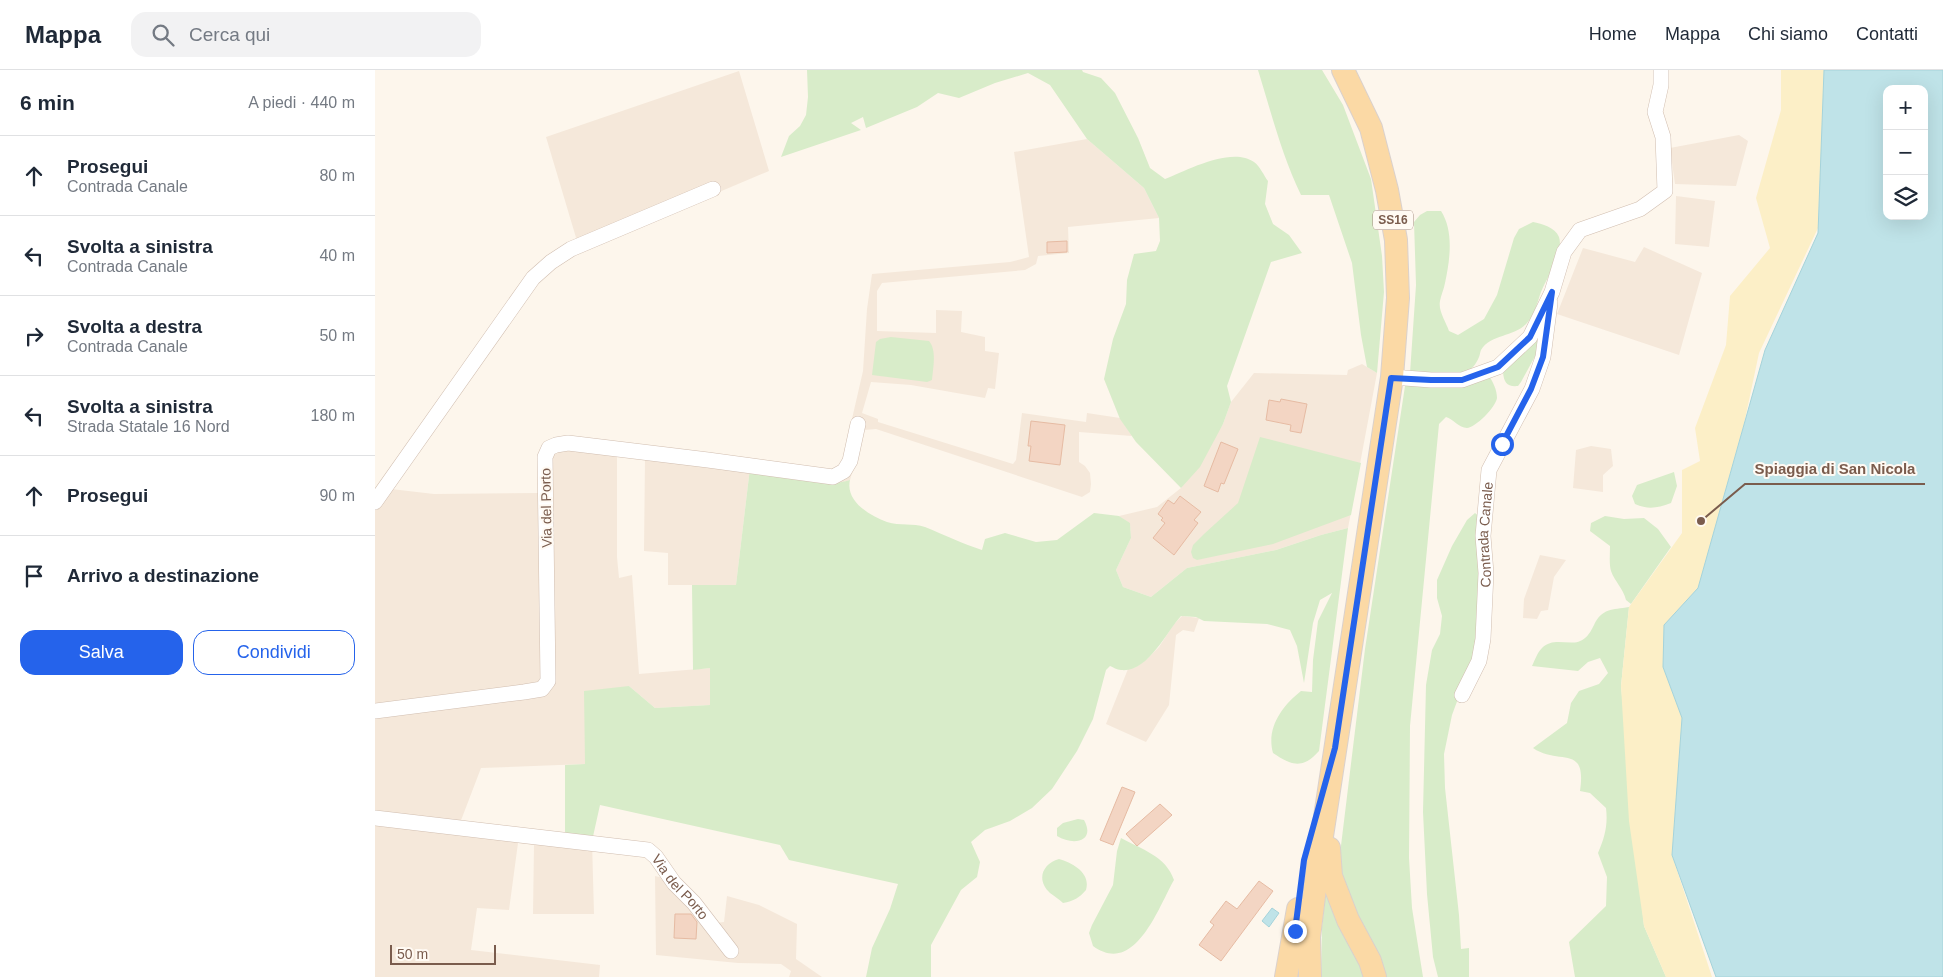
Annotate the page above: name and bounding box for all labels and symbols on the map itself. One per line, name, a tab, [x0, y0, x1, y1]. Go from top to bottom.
road number: SS16	[1373, 210, 1413, 230]
route start	[1491, 433, 1514, 456]
callout: Spiaggia di San Nicola	[1745, 454, 1925, 484]
text: Spiaggia di San Nicola	[1755, 460, 1916, 477]
street label: Via del Porto	[537, 468, 555, 548]
street label: Contrada Canale	[1475, 481, 1496, 588]
street label: Via del Porto	[649, 851, 712, 923]
route end	[1284, 920, 1307, 943]
scale bar	[390, 942, 496, 965]

